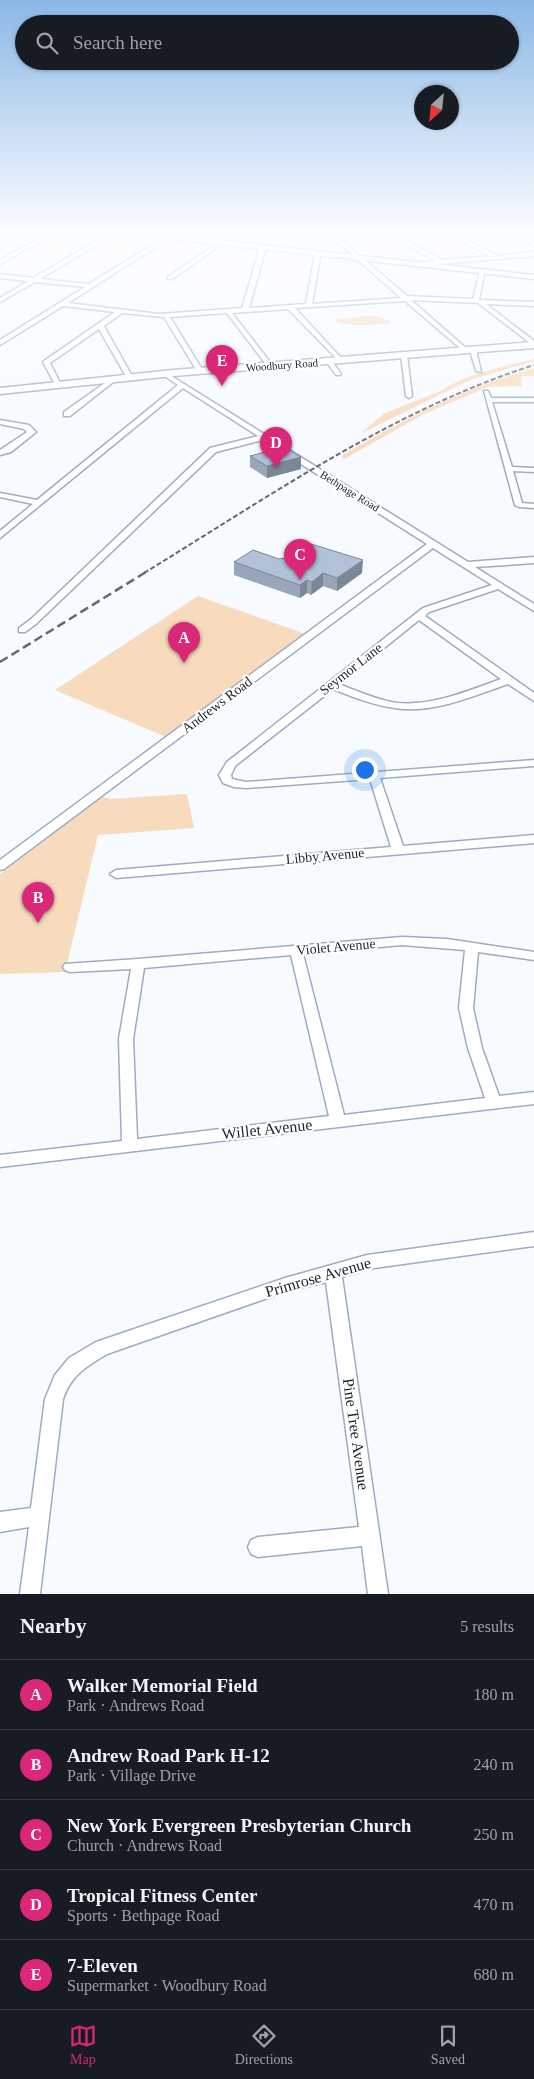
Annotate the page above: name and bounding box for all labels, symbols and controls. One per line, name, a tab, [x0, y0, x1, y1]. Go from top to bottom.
search box	[15, 15, 519, 70]
icon: search	[33, 29, 61, 57]
text: Search here	[73, 32, 162, 53]
north arrow	[414, 85, 459, 130]
pin: E	[206, 345, 238, 386]
street label: Woodbury Road	[246, 356, 319, 374]
pin: D	[260, 427, 292, 468]
street label: Bethpage Road	[318, 468, 382, 514]
pin: C	[284, 539, 316, 580]
pin: A	[168, 622, 200, 663]
street label: Seymor Lane	[317, 640, 385, 698]
street label: Andrews Road	[179, 674, 255, 736]
your location	[352, 757, 378, 783]
street label: Libby Avenue	[285, 845, 365, 867]
pin: B	[22, 882, 54, 923]
street label: Violet Avenue	[296, 936, 376, 958]
street label: Willet Avenue	[221, 1116, 313, 1142]
street label: Primrose Avenue	[263, 1254, 373, 1300]
street label: Pine Tree Avenue	[340, 1377, 372, 1491]
text: Nearby	[20, 1614, 87, 1638]
text: 5 results	[460, 1618, 514, 1635]
text: Walker Memorial Field	[67, 1675, 258, 1696]
text: A	[30, 1686, 42, 1703]
text: 180 m	[474, 1686, 514, 1703]
text: Park · Andrews Road	[67, 1697, 204, 1714]
text: Andrew Road Park H-12	[67, 1745, 270, 1766]
text: B	[31, 1756, 41, 1773]
text: 240 m	[474, 1756, 514, 1773]
text: Park · Village Drive	[67, 1767, 196, 1784]
text: New York Evergreen Presbyterian Church	[67, 1815, 411, 1836]
text: C	[30, 1826, 42, 1843]
text: 250 m	[474, 1826, 514, 1843]
text: Church · Andrews Road	[67, 1837, 222, 1854]
text: Tropical Fitness Center	[67, 1885, 257, 1906]
text: D	[30, 1896, 42, 1913]
text: 470 m	[474, 1896, 514, 1913]
text: Sports · Bethpage Road	[67, 1907, 219, 1924]
text: 7-Eleven	[67, 1955, 138, 1976]
text: E	[31, 1966, 41, 1983]
text: 680 m	[474, 1966, 514, 1983]
text: Supermarket · Woodbury Road	[67, 1977, 267, 1994]
tab: Map	[69, 2022, 97, 2068]
tab: Directions	[235, 2022, 293, 2068]
tab: Saved	[431, 2022, 465, 2068]

